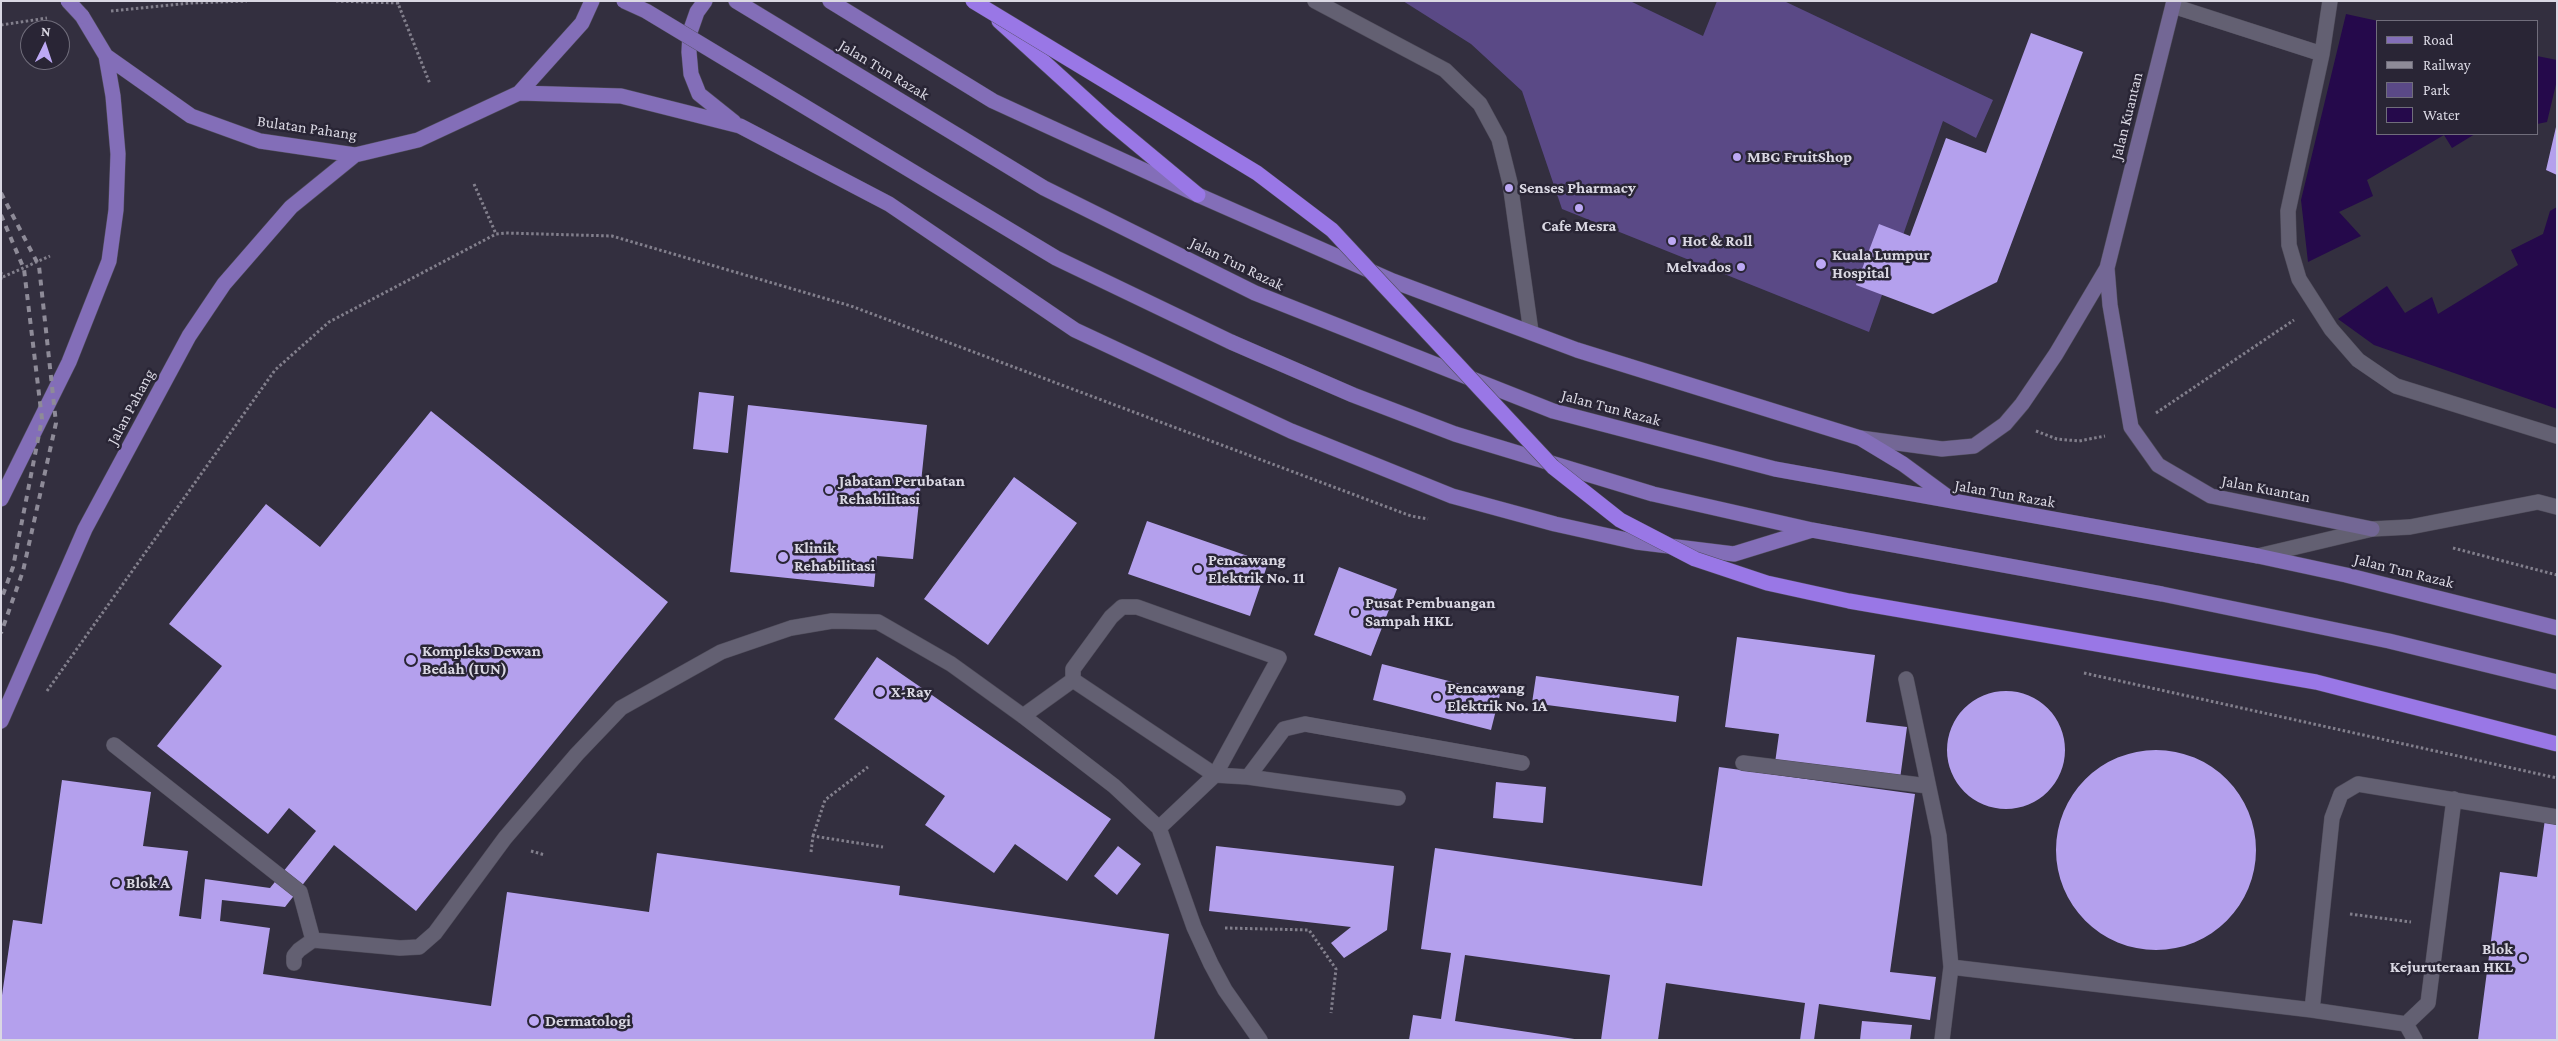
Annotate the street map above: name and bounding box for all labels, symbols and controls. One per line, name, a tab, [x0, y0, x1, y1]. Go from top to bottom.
north arrow	[20, 20, 70, 70]
legend	[2376, 20, 2538, 135]
text: N	[41, 23, 51, 39]
text: Road	[2423, 32, 2453, 48]
street label: Jalan Tun Razak	[835, 35, 933, 105]
text: Railway	[2423, 57, 2471, 73]
street label: Jalan Kuantan	[2107, 70, 2147, 162]
text: Park	[2423, 82, 2450, 98]
text: Water	[2423, 107, 2460, 123]
street label: Bulatan Pahang	[256, 111, 358, 145]
place label: MBG FruitShop	[1747, 147, 1852, 167]
marker: MBG FruitShop	[1731, 151, 1743, 163]
place label: Senses Pharmacy	[1519, 178, 1636, 198]
marker: Senses Pharmacy	[1503, 182, 1515, 194]
marker: Cafe Mesra	[1573, 202, 1585, 214]
place label: Cafe Mesra	[1542, 216, 1616, 236]
place label: Hot & Roll	[1682, 231, 1752, 251]
street label: Jalan Tun Razak	[1187, 233, 1287, 295]
marker: Hot & Roll	[1666, 235, 1678, 247]
place label: Kuala Lumpur Hospital	[1832, 245, 1930, 283]
place label: Melvados	[1666, 257, 1731, 277]
marker: Kuala Lumpur Hospital	[1814, 257, 1828, 271]
marker: Melvados	[1735, 261, 1747, 273]
street label: Jalan Pahang	[103, 366, 159, 448]
street label: Jalan Tun Razak	[1559, 386, 1663, 430]
place label: Jabatan Perubatan Rehabilitasi	[839, 471, 965, 509]
street label: Jalan Kuantan	[2220, 471, 2312, 507]
street label: Jalan Tun Razak	[1953, 476, 2057, 512]
marker: Jabatan Perubatan Rehabilitasi	[823, 484, 835, 496]
place label: Klinik Rehabilitasi	[794, 538, 875, 576]
street label: Jalan Tun Razak	[2352, 549, 2456, 593]
marker: Klinik Rehabilitasi	[776, 550, 790, 564]
place label: Pencawang Elektrik No. 11	[1208, 550, 1305, 588]
marker: Pencawang Elektrik No. 11	[1192, 563, 1204, 575]
place label: Pusat Pembuangan Sampah HKL	[1365, 593, 1495, 631]
marker: Pusat Pembuangan Sampah HKL	[1349, 606, 1361, 618]
place label: Kompleks Dewan Bedah (IUN)	[422, 641, 541, 679]
marker: Kompleks Dewan Bedah (IUN)	[404, 653, 418, 667]
place label: Pencawang Elektrik No. 1A	[1447, 678, 1547, 716]
place label: X-Ray	[891, 682, 931, 702]
marker: X-Ray	[873, 685, 887, 699]
marker: Pencawang Elektrik No. 1A	[1431, 691, 1443, 703]
place label: Blok A	[126, 873, 170, 893]
marker: Blok A	[110, 877, 122, 889]
place label: Blok Kejuruteraan HKL	[2390, 939, 2513, 977]
marker: Blok Kejuruteraan HKL	[2517, 952, 2529, 964]
place label: Dermatologi	[545, 1011, 631, 1031]
marker: Dermatologi	[527, 1014, 541, 1028]

